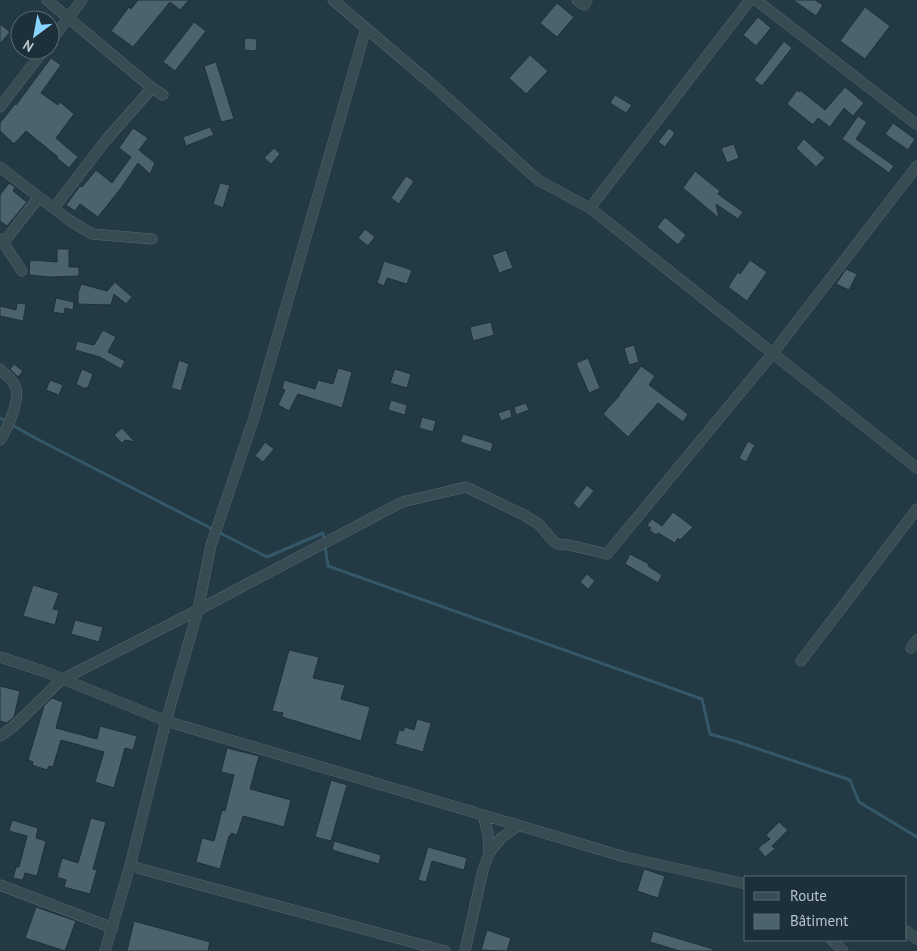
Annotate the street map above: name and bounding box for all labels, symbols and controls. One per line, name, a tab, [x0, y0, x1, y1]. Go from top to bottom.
north arrow	[10, 10, 60, 60]
text: N	[19, 36, 37, 56]
legend	[744, 876, 907, 941]
text: Route	[790, 886, 827, 905]
text: Bâtiment	[790, 911, 848, 930]

